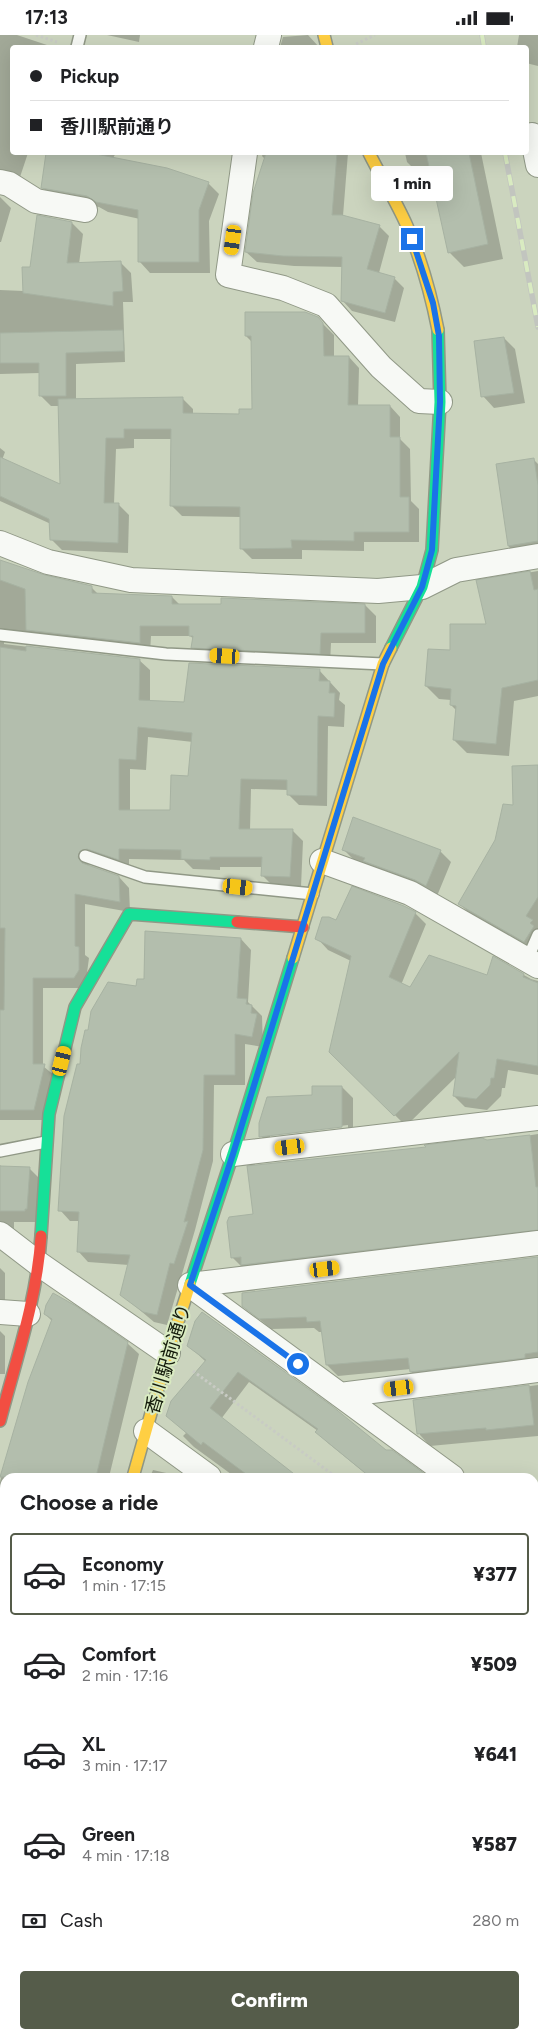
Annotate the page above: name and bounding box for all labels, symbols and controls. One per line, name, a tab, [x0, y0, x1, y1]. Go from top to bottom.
text: 17:13	[25, 6, 68, 29]
text: Pickup	[60, 65, 119, 88]
text: 香川駅前通り	[60, 115, 174, 138]
callout: 1 min	[371, 167, 453, 201]
text: 1 min	[393, 174, 431, 193]
car	[223, 224, 242, 256]
route end	[401, 228, 423, 250]
car	[209, 648, 240, 664]
car	[222, 878, 253, 896]
car	[51, 1045, 72, 1077]
car	[274, 1138, 305, 1156]
car	[309, 1260, 340, 1278]
street label: 香川駅前通り	[140, 1301, 196, 1417]
route start	[287, 1353, 309, 1375]
car	[383, 1379, 414, 1397]
text: Choose a ride	[20, 1489, 158, 1516]
icon: car	[22, 1552, 67, 1597]
text: Economy	[82, 1553, 164, 1576]
text: ¥377	[473, 1563, 517, 1586]
text: 1 min · 17:15	[82, 1576, 166, 1595]
icon: car	[22, 1642, 67, 1687]
text: Comfort	[82, 1643, 157, 1666]
text: ¥509	[471, 1653, 517, 1676]
text: 2 min · 17:16	[82, 1666, 168, 1685]
icon: car	[22, 1732, 67, 1777]
text: XL	[82, 1733, 105, 1756]
text: ¥641	[474, 1743, 517, 1766]
text: 3 min · 17:17	[82, 1756, 167, 1775]
icon: car	[22, 1822, 67, 1867]
text: Green	[82, 1823, 135, 1846]
text: ¥587	[472, 1833, 517, 1856]
text: 4 min · 17:18	[82, 1846, 170, 1865]
icon: cash	[20, 1907, 48, 1935]
text: Cash	[60, 1909, 103, 1932]
text: 280 m	[472, 1911, 519, 1930]
button: Confirm	[20, 1971, 519, 2029]

